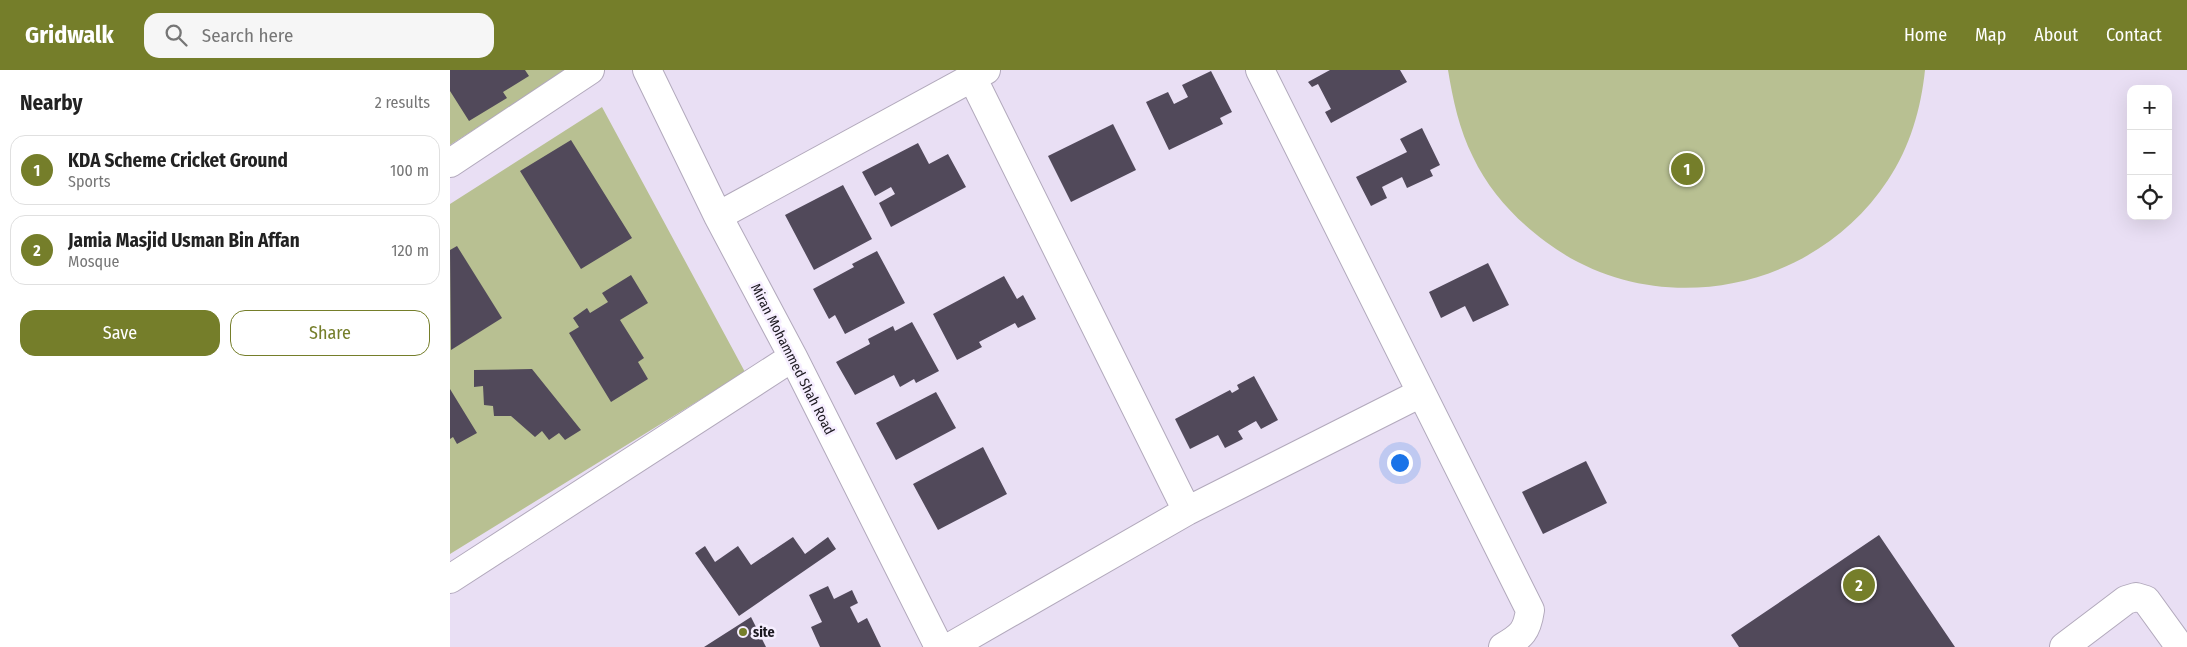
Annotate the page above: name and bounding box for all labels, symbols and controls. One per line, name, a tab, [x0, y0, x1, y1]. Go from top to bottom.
search box	[144, 13, 494, 58]
text: Gridwalk	[25, 21, 114, 49]
icon: search	[162, 21, 190, 49]
text: Search here	[202, 24, 293, 47]
text: Home	[1904, 24, 1947, 46]
text: Map	[1975, 24, 2006, 46]
text: About	[2034, 24, 2078, 46]
text: Contact	[2106, 24, 2162, 46]
map controls	[2127, 85, 2172, 220]
button: +	[2127, 85, 2172, 130]
text: Nearby	[20, 90, 82, 116]
text: 2 results	[375, 93, 430, 112]
button: −	[2127, 130, 2172, 175]
text: KDA Scheme Cricket Ground	[68, 149, 288, 172]
pin: 1	[1671, 150, 1703, 188]
text: 1	[34, 161, 40, 180]
text: 100 m	[390, 161, 429, 180]
text: Sports	[68, 172, 111, 191]
button: locate	[2127, 175, 2172, 220]
text: Jamia Masjid Usman Bin Affan	[68, 229, 300, 252]
text: 2	[33, 241, 41, 260]
text: 120 m	[391, 241, 429, 260]
text: Mosque	[68, 252, 119, 271]
street label: Miran Mohammed Shah Road	[747, 281, 838, 438]
button: Save	[20, 310, 220, 356]
button: Share	[230, 310, 430, 356]
your location	[1387, 450, 1413, 476]
pin: 2	[1843, 566, 1875, 604]
place label: site	[753, 624, 775, 641]
marker: site	[737, 626, 749, 638]

